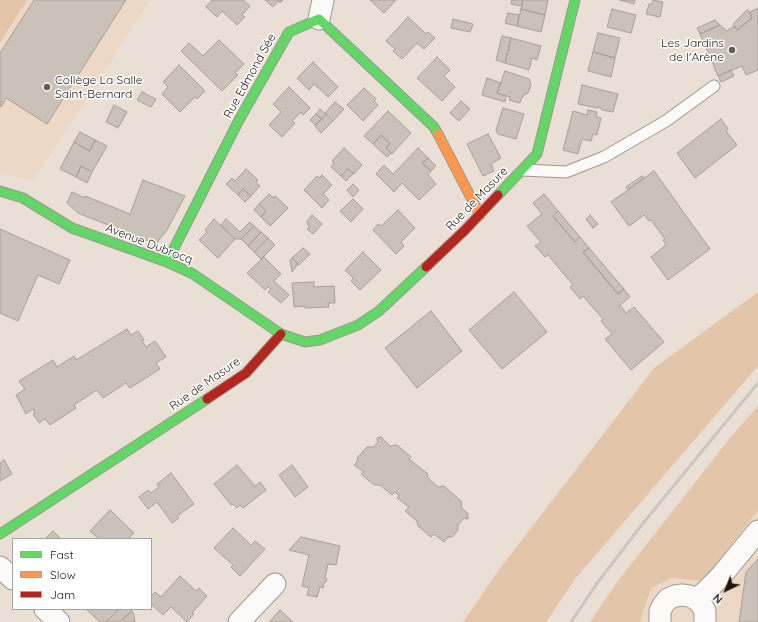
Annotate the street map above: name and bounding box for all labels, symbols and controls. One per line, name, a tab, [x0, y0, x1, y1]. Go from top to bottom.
street label: Rue Edmond Sée	[221, 31, 279, 121]
place label: Les Jardins de l'Arène	[661, 36, 724, 64]
marker: Les Jardins de l'Arène	[727, 45, 737, 55]
place label: Collège La Salle Saint-Bernard	[55, 73, 143, 101]
marker: Collège La Salle Saint-Bernard	[42, 82, 52, 92]
street label: Rue de Masure	[443, 164, 511, 234]
street label: Avenue Dubrocq	[103, 221, 195, 267]
street label: Rue de Masure	[167, 354, 243, 414]
legend	[12, 538, 152, 610]
text: Fast	[50, 547, 74, 562]
text: Slow	[50, 567, 76, 582]
north arrow	[706, 570, 746, 610]
text: Jam	[50, 587, 75, 602]
text: N	[710, 591, 726, 607]

